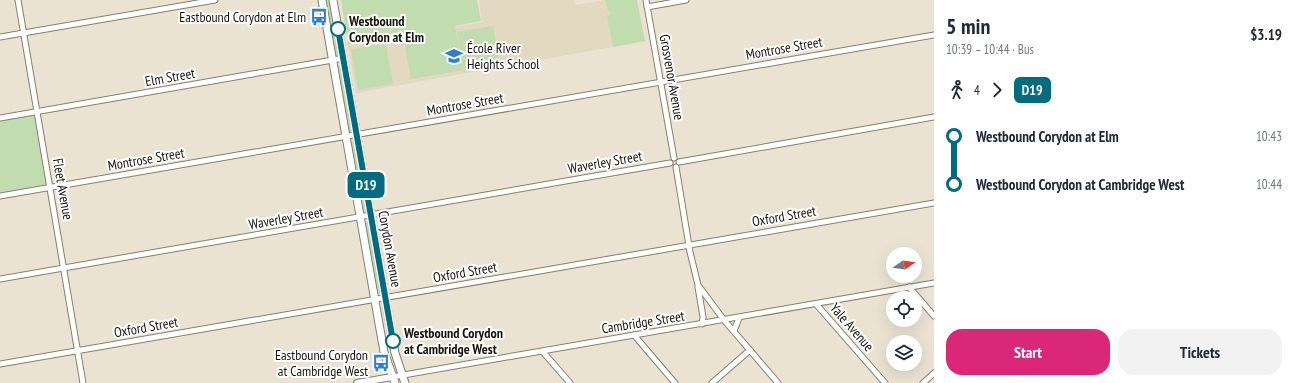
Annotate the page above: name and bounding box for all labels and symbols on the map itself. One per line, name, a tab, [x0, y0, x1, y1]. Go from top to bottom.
bus stop icon: Eastbound Corydon at Elm	[309, 7, 329, 27]
place label: Eastbound Corydon at Elm	[179, 8, 306, 26]
place label: Westbound Corydon at Elm	[348, 12, 424, 46]
marker: Westbound Corydon at Elm	[330, 21, 346, 37]
street label: Montrose Street	[744, 32, 824, 64]
street label: Grosvenor Avenue	[656, 33, 688, 121]
place label: École River Heights School	[467, 39, 540, 73]
school or university icon: École River Heights School	[444, 46, 464, 66]
street label: Elm Street	[144, 64, 196, 90]
street label: Montrose Street	[425, 88, 505, 120]
street label: Montrose Street	[106, 143, 186, 175]
street label: Waverley Street	[566, 147, 644, 177]
street label: Fleet Avenue	[49, 157, 77, 221]
line badge: D19	[343, 172, 389, 198]
street label: Oxford Street	[751, 202, 817, 230]
street label: Waverley Street	[247, 203, 325, 233]
street label: Corydon Avenue	[374, 209, 406, 289]
north arrow	[886, 247, 922, 283]
street label: Oxford Street	[432, 258, 498, 286]
street label: Yale Avenue	[826, 299, 878, 355]
street label: Cambridge Street	[600, 307, 686, 337]
street label: Oxford Street	[113, 313, 179, 341]
place label: Westbound Corydon at Cambridge West	[403, 324, 503, 358]
marker: Westbound Corydon at Cambridge West	[385, 333, 401, 349]
place label: Eastbound Corydon at Cambridge West	[275, 346, 368, 380]
bus stop icon: Eastbound Corydon at Cambridge West	[371, 353, 391, 373]

